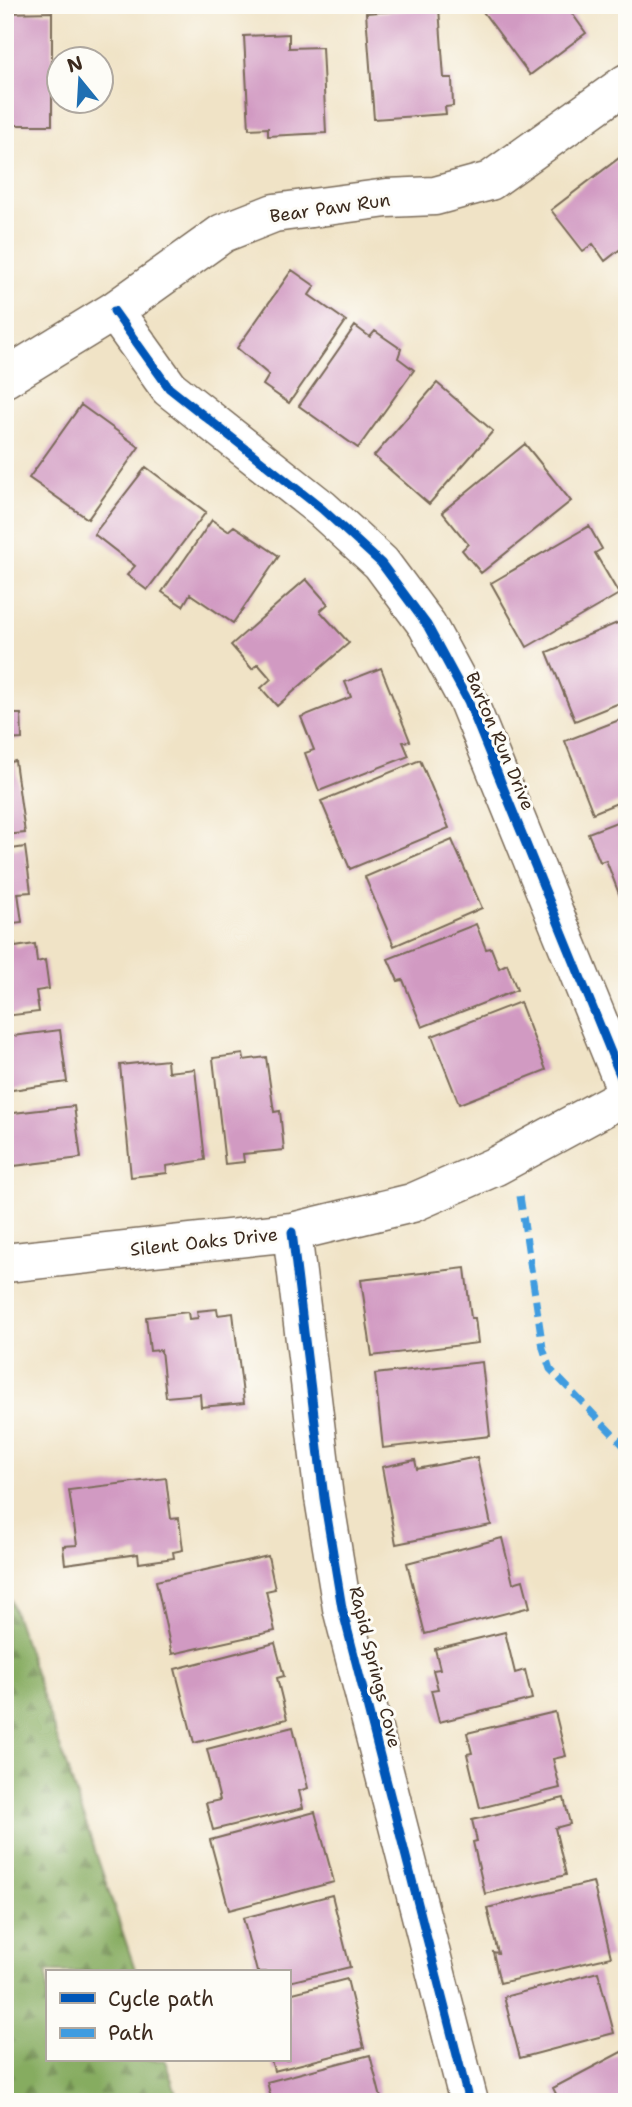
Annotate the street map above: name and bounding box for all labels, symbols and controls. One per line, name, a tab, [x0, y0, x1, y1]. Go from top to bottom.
north arrow	[46, 46, 116, 116]
text: N	[64, 50, 86, 79]
street label: Bear Paw Run	[268, 188, 392, 228]
street label: Barton Run Drive	[460, 668, 540, 814]
street label: Silent Oaks Drive	[129, 1222, 279, 1262]
street label: Rapid Springs Cove	[343, 1584, 407, 1750]
legend	[46, 1970, 290, 2062]
text: Cycle path	[108, 1985, 214, 2013]
text: Path	[108, 2019, 154, 2047]

